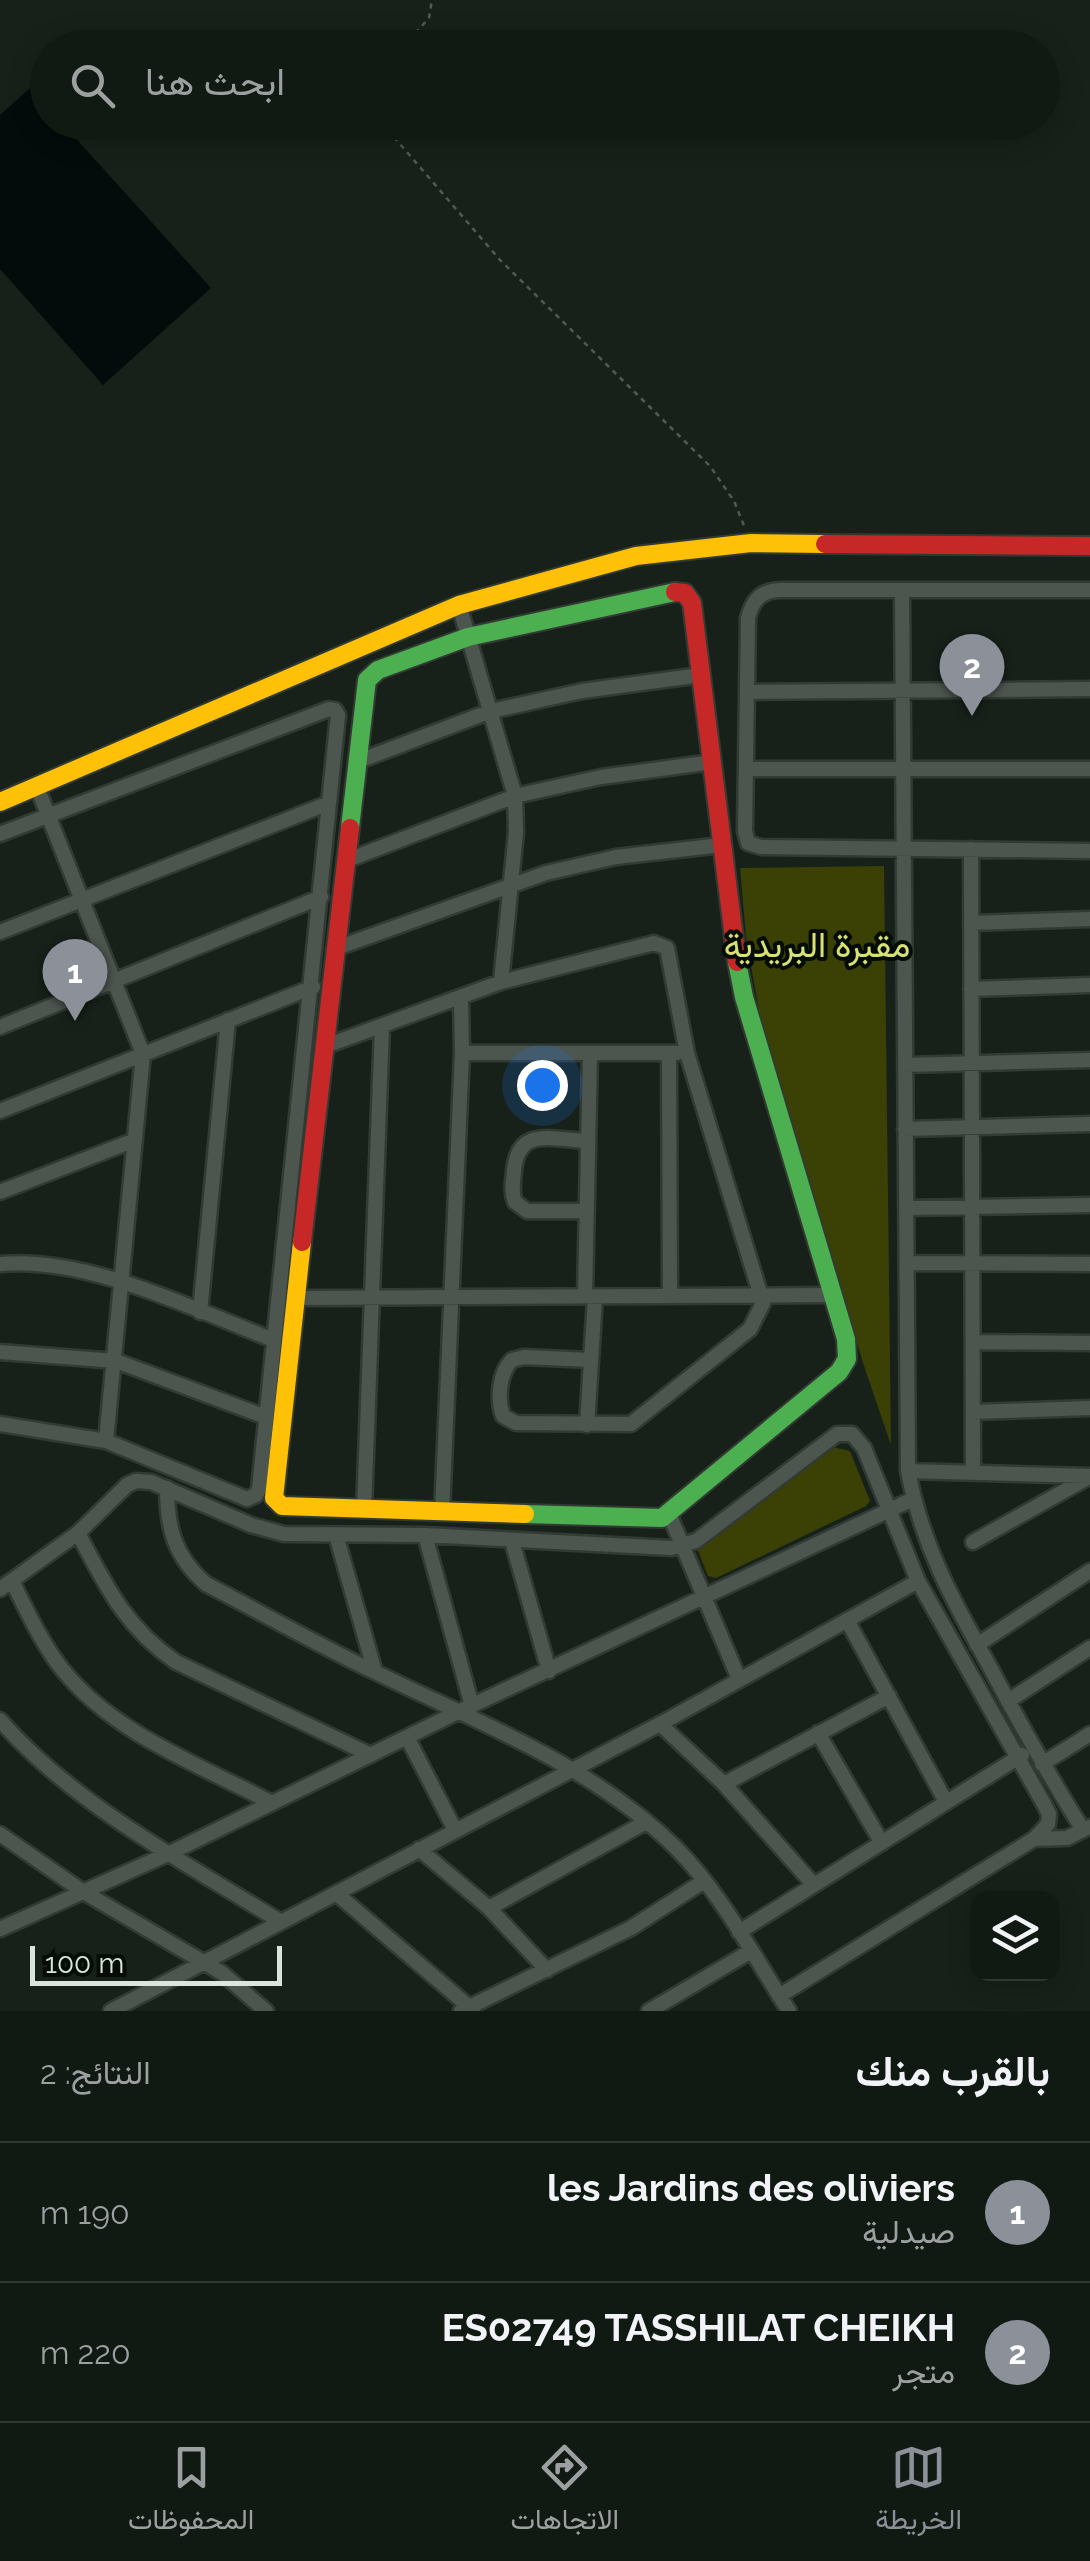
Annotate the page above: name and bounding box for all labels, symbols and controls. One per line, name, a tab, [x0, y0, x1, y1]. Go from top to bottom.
search box	[30, 30, 1060, 140]
icon: search	[65, 58, 120, 113]
text: ابحث هنا	[145, 59, 285, 104]
pin: 2	[940, 634, 1004, 716]
park label: مقبرة البريدية	[724, 924, 910, 967]
pin: 1	[42, 938, 108, 1021]
your location	[517, 1060, 568, 1111]
map controls	[970, 1891, 1060, 1981]
button: layers	[970, 1891, 1060, 1981]
scale bar	[30, 1941, 282, 1986]
text: 100 m	[45, 1947, 124, 1980]
text: بالقرب منك	[856, 2047, 1050, 2096]
text: النتائج: 2	[40, 2054, 151, 2091]
text: les Jardins des oliviers	[547, 2165, 955, 2210]
text: 190 m	[40, 2194, 130, 2231]
text: 1	[1010, 2194, 1025, 2231]
text: صيدلية	[862, 2213, 955, 2250]
text: ES02749 TASSHILAT CHEIKH	[442, 2305, 955, 2350]
text: 220 m	[40, 2334, 131, 2371]
text: 2	[1008, 2334, 1027, 2371]
text: متجر	[892, 2353, 955, 2390]
tab: المحفوظات	[128, 2440, 254, 2544]
tab: الاتجاهات	[510, 2440, 619, 2544]
tab: الخريطة	[875, 2440, 962, 2544]

